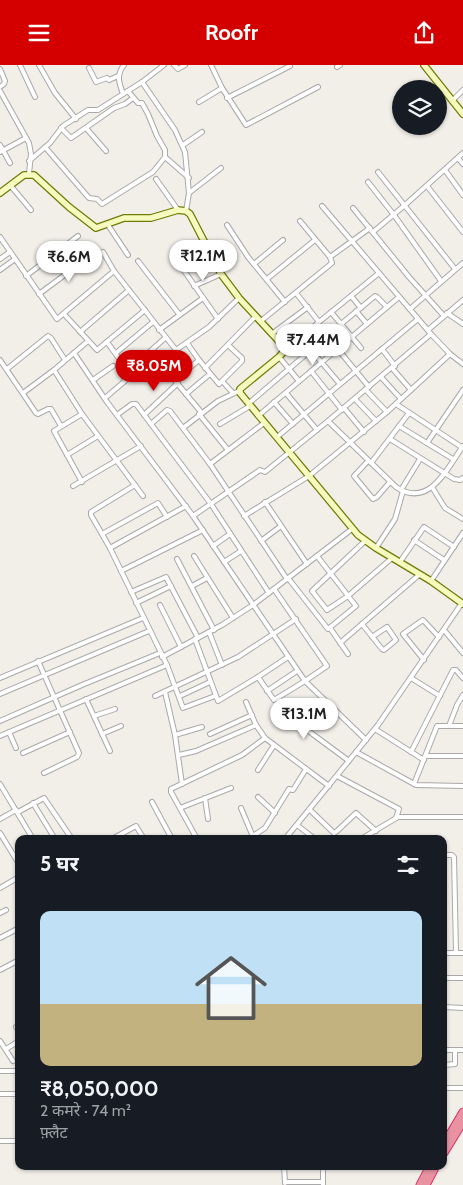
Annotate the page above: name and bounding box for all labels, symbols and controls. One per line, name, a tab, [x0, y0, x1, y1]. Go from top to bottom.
icon: menu	[25, 19, 53, 47]
text: Roofr	[205, 19, 258, 46]
icon: share	[410, 19, 438, 47]
map controls	[392, 80, 447, 135]
button: layers	[392, 80, 447, 135]
pin: ₹12.1M	[162, 239, 244, 282]
pin: ₹6.6M	[34, 241, 104, 283]
text: ₹12.1M	[180, 246, 226, 265]
text: ₹6.6M	[47, 247, 91, 266]
pin: ₹7.44M	[272, 323, 354, 366]
text: ₹7.44M	[286, 330, 340, 349]
pin: ₹8.05M	[113, 349, 195, 392]
text: ₹8.05M	[126, 356, 182, 375]
pin: ₹13.1M	[263, 697, 345, 740]
text: ₹13.1M	[281, 704, 327, 723]
text: 5 घर	[40, 851, 79, 876]
icon: filters	[394, 851, 422, 879]
icon: home	[186, 943, 276, 1033]
text: ₹8,050,000	[40, 1076, 159, 1101]
text: 2 कमरे · 74 m²	[40, 1101, 131, 1120]
text: फ़्लैट	[40, 1123, 68, 1142]

